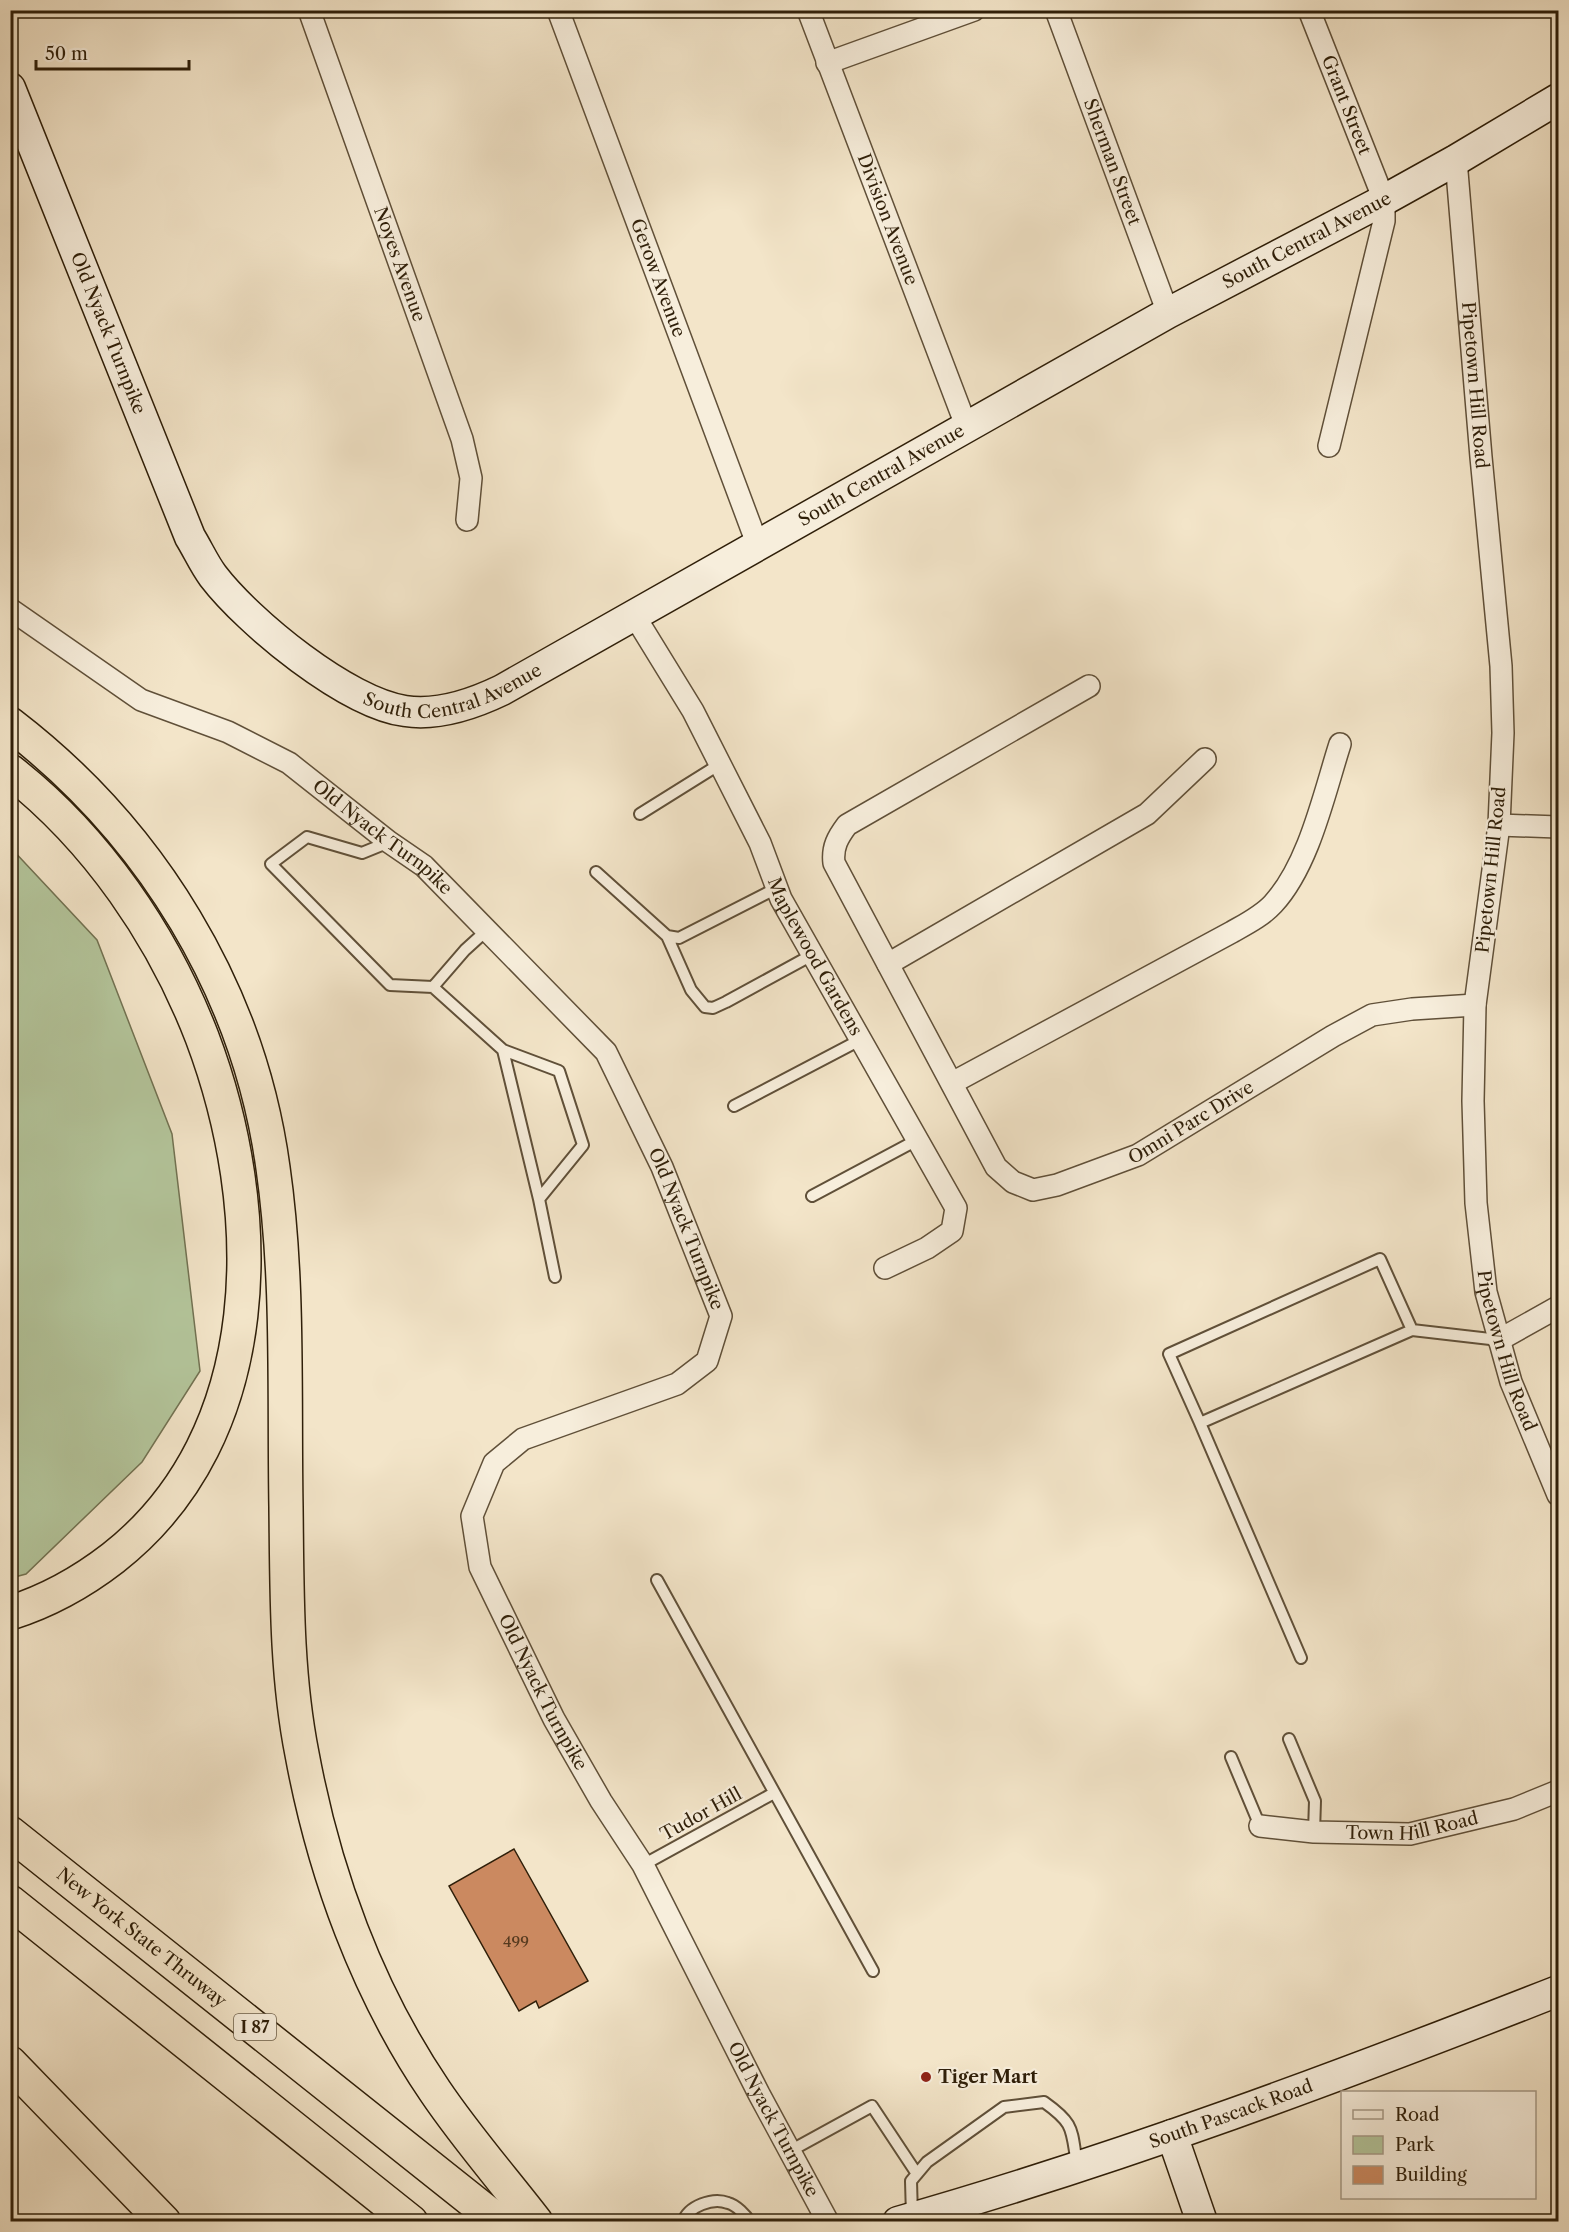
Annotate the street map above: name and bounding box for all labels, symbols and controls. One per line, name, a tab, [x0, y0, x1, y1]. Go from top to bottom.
scale bar	[36, 33, 189, 71]
text: 50 m	[45, 43, 88, 65]
street label: Grant Street	[1317, 52, 1376, 158]
street label: Sherman Street	[1079, 96, 1146, 229]
street label: Division Avenue	[853, 151, 923, 288]
street label: South Central Avenue	[1219, 187, 1395, 294]
street label: Noyes Avenue	[369, 204, 430, 325]
street label: Gerow Avenue	[626, 216, 690, 340]
street label: Old Nyack Turnpike	[66, 249, 151, 417]
street label: Pipetown Hill Road	[1457, 301, 1493, 470]
street label: South Central Avenue	[794, 420, 968, 531]
street label: South Central Avenue	[360, 659, 545, 723]
street label: Old Nyack Turnpike	[308, 775, 457, 899]
street label: Pipetown Hill Road	[1471, 786, 1511, 954]
street label: Maplewood Gardens	[763, 874, 867, 1040]
street label: Omni Parc Drive	[1125, 1076, 1258, 1169]
street label: Old Nyack Turnpike	[643, 1144, 728, 1313]
street label: Pipetown Hill Road	[1473, 1269, 1541, 1434]
street label: Old Nyack Turnpike	[494, 1611, 592, 1774]
street label: Tudor Hill	[657, 1783, 745, 1845]
street label: Town Hill Road	[1345, 1807, 1480, 1845]
street label: New York State Thruway	[52, 1863, 232, 2013]
house number: 499	[503, 1932, 529, 1951]
road number: I 87	[234, 2014, 276, 2040]
street label: Old Nyack Turnpike	[723, 2038, 823, 2201]
place label: Tiger Mart	[938, 2066, 1038, 2088]
marker: Tiger Mart	[919, 2070, 933, 2084]
street label: South Pascack Road	[1146, 2075, 1316, 2153]
legend	[1341, 2091, 1536, 2199]
text: Road	[1395, 2104, 1440, 2126]
text: Park	[1395, 2134, 1436, 2156]
text: Building	[1395, 2164, 1467, 2186]

